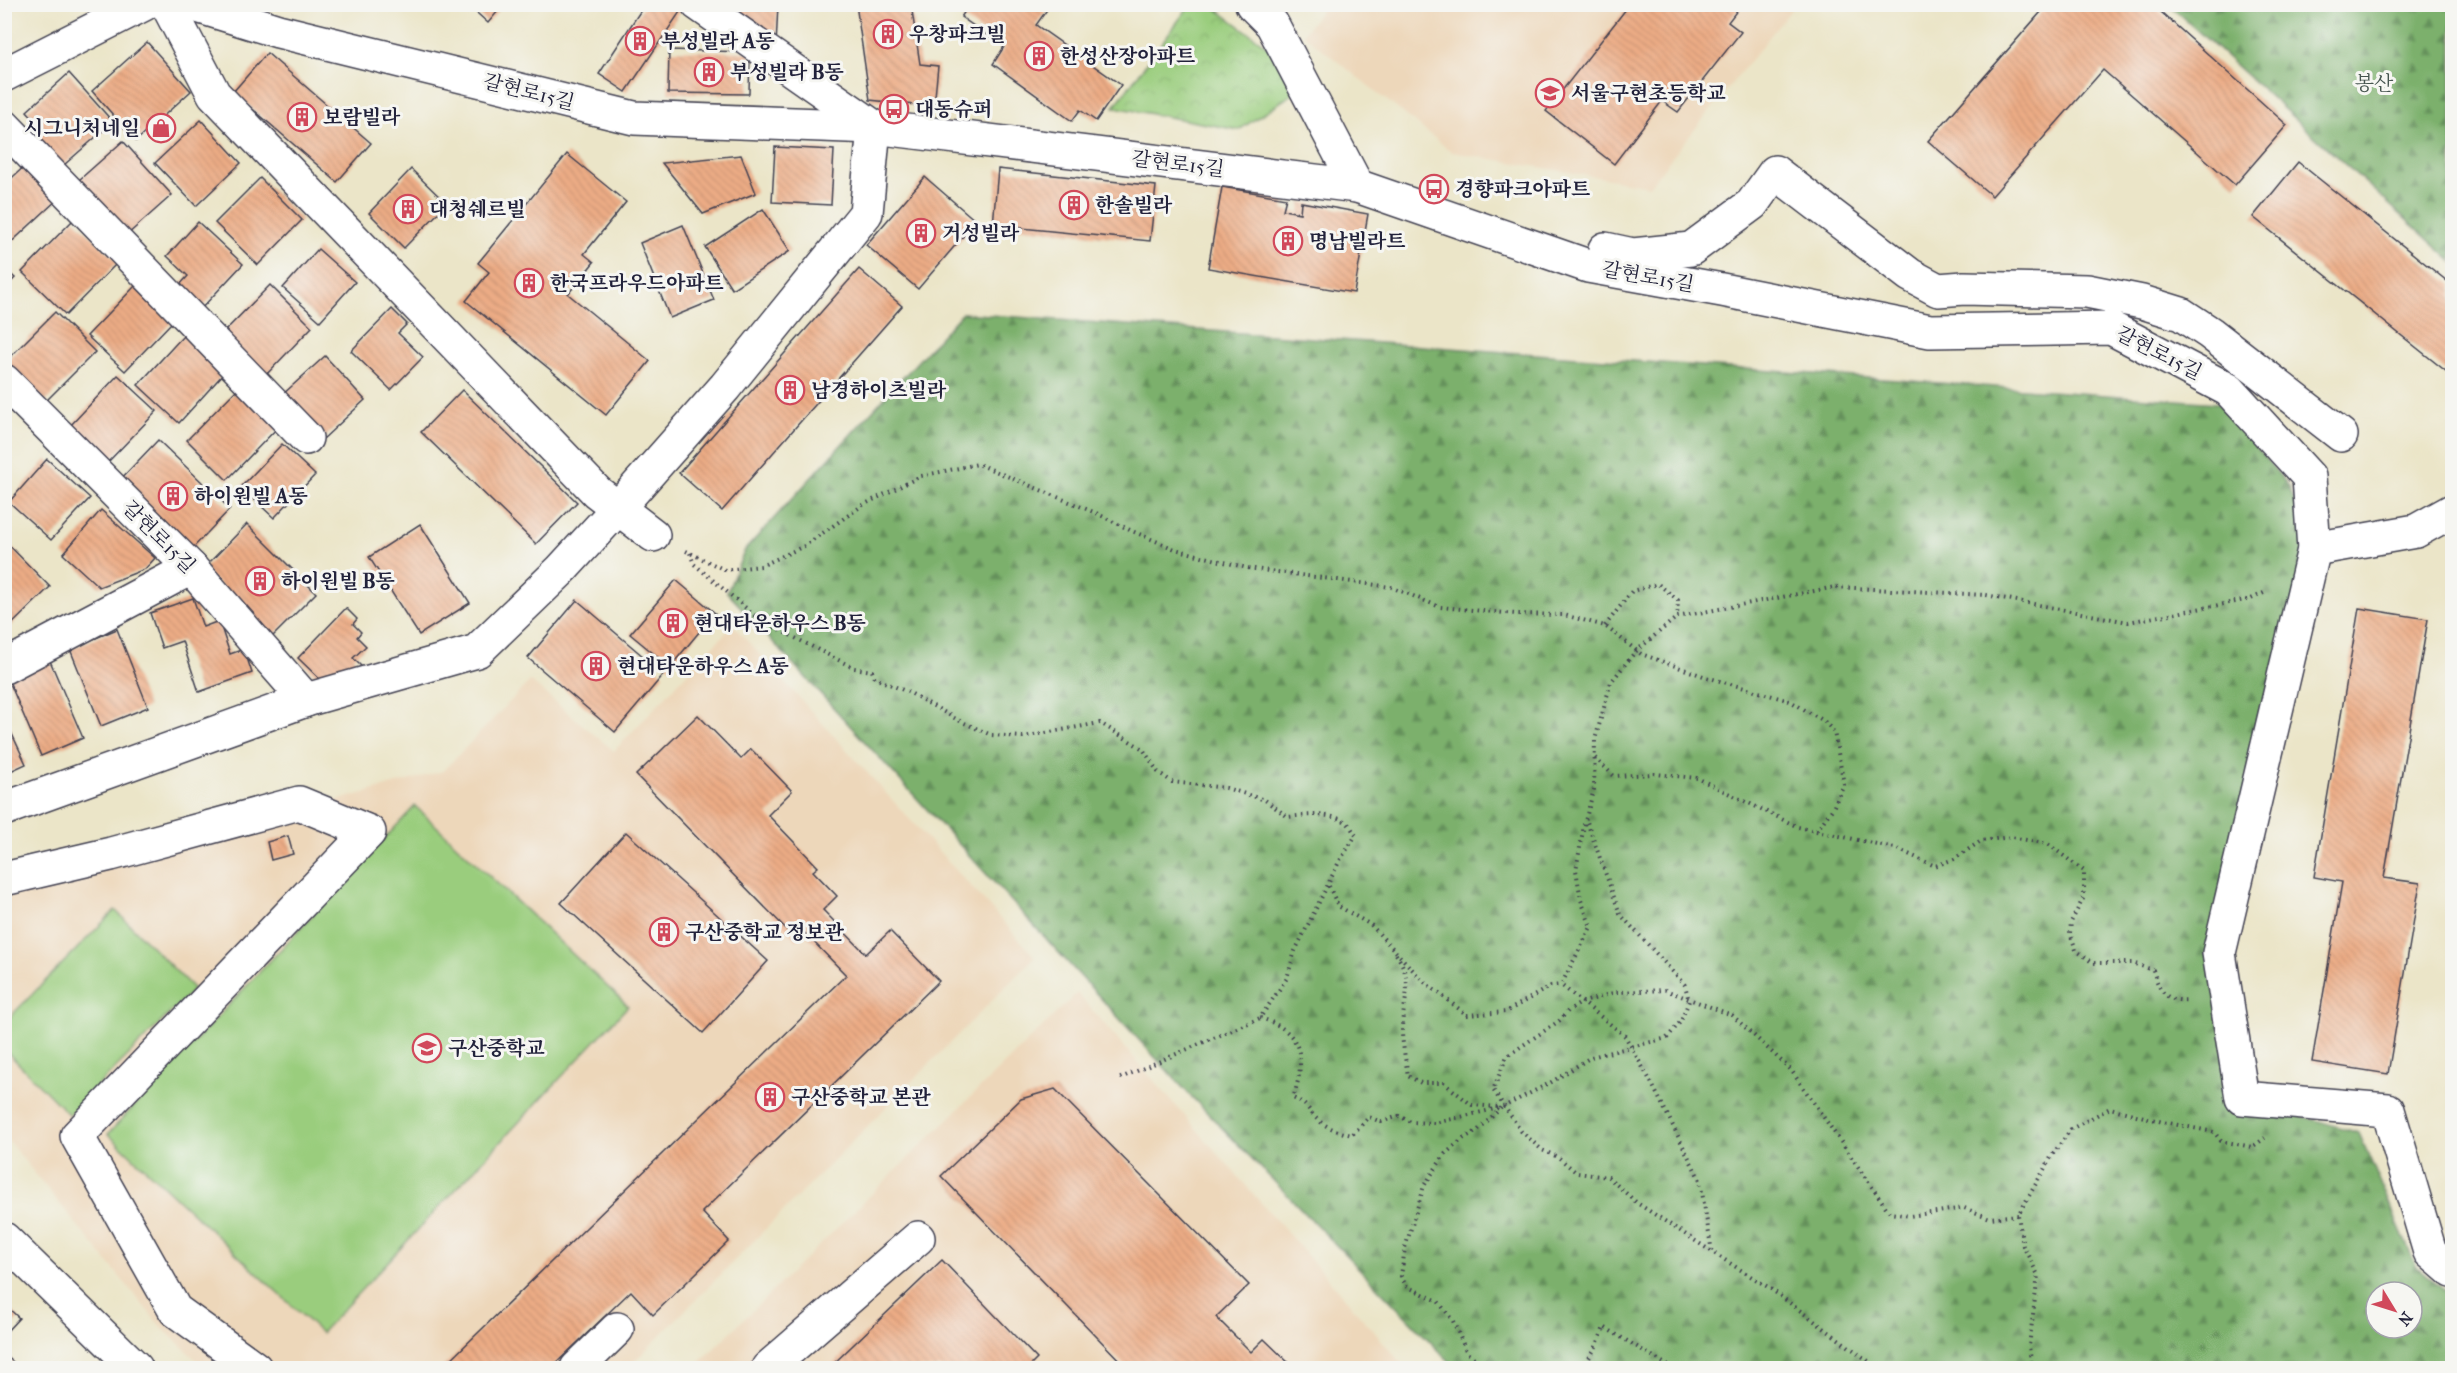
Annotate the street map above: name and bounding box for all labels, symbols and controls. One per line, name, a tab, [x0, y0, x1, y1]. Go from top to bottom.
building icon: 우창파크빌	[872, 18, 904, 50]
place label: 우창파크빌	[909, 23, 1006, 46]
building icon: 부성빌라 A동	[624, 25, 656, 57]
place label: 부성빌라 A동	[661, 30, 776, 53]
building icon: 한성산장아파트	[1023, 40, 1055, 72]
place label: 한성산장아파트	[1060, 45, 1195, 68]
building icon: 부성빌라 B동	[693, 56, 725, 88]
place label: 부성빌라 B동	[730, 61, 845, 84]
street label: 갈현로15길	[481, 70, 577, 114]
park label: 봉산	[2355, 72, 2394, 95]
school or university icon: 서울구현초등학교	[1534, 77, 1566, 109]
place label: 서울구현초등학교	[1571, 82, 1726, 105]
bus stop icon: 대동슈퍼	[878, 93, 910, 125]
place label: 대동슈퍼	[915, 98, 992, 121]
building icon: 보람빌라	[286, 101, 318, 133]
place label: 보람빌라	[323, 106, 401, 129]
shop icon: 시그니처네일	[145, 112, 177, 144]
place label: 시그니처네일	[24, 117, 140, 140]
street label: 갈현로15길	[1130, 147, 1226, 181]
bus stop icon: 경향파크아파트	[1418, 173, 1450, 205]
place label: 경향파크아파트	[1455, 178, 1590, 201]
building icon: 한솔빌라	[1058, 189, 1090, 221]
building icon: 대청쉐르빌	[392, 193, 424, 225]
place label: 한솔빌라	[1095, 194, 1173, 217]
place label: 대청쉐르빌	[429, 198, 526, 221]
building icon: 거성빌라	[905, 217, 937, 249]
place label: 거성빌라	[942, 222, 1020, 245]
building icon: 명남빌라트	[1272, 225, 1304, 257]
place label: 명남빌라트	[1309, 230, 1406, 253]
street label: 갈현로15길	[1600, 258, 1696, 296]
building icon: 한국프라우드아파트	[513, 267, 545, 299]
place label: 한국프라우드아파트	[550, 272, 724, 295]
street label: 갈현로15길	[2112, 322, 2206, 384]
building icon: 남경하이츠빌라	[774, 374, 806, 406]
place label: 남경하이츠빌라	[811, 379, 947, 402]
building icon: 하이원빌 A동	[157, 480, 189, 512]
place label: 하이원빌 A동	[194, 485, 309, 508]
street label: 갈현로15길	[118, 496, 200, 578]
building icon: 하이원빌 B동	[244, 565, 276, 597]
place label: 하이원빌 B동	[281, 570, 396, 593]
building icon: 현대타운하우스 B동	[657, 607, 689, 639]
place label: 현대타운하우스 B동	[694, 612, 867, 635]
building icon: 현대타운하우스 A동	[580, 650, 612, 682]
place label: 현대타운하우스 A동	[617, 655, 789, 678]
building icon: 구산중학교 정보관	[648, 916, 680, 948]
place label: 구산중학교 정보관	[685, 921, 845, 944]
school or university icon: 구산중학교	[411, 1032, 443, 1064]
place label: 구산중학교	[448, 1037, 545, 1060]
building icon: 구산중학교 본관	[754, 1081, 786, 1113]
place label: 구산중학교 본관	[791, 1086, 931, 1109]
north arrow	[2364, 1280, 2424, 1340]
text: N	[2394, 1308, 2417, 1330]

